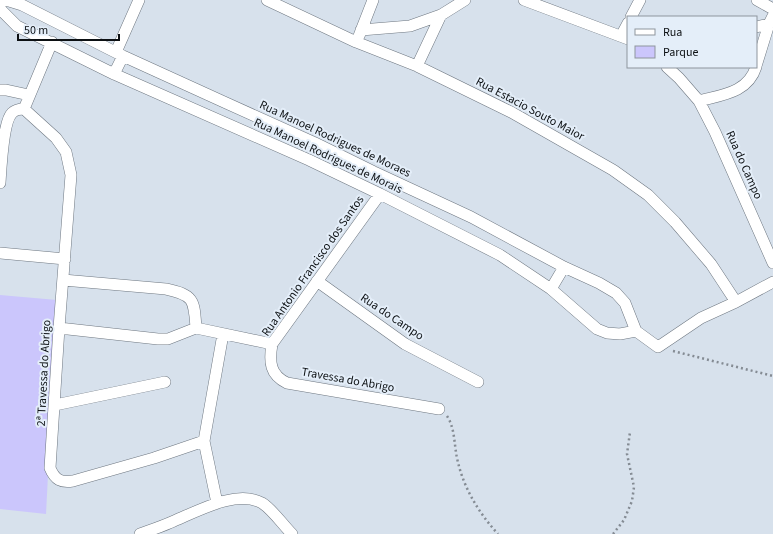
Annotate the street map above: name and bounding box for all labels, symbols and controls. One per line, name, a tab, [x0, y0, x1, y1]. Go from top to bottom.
scale bar	[18, 16, 119, 42]
legend	[627, 16, 757, 68]
text: 50 m	[24, 22, 48, 39]
text: Rua	[663, 24, 682, 41]
text: Parque	[663, 44, 699, 61]
street label: Rua Estacio Souto Maior	[473, 73, 588, 145]
street label: Rua Manoel Rodrigues de Moraes	[257, 96, 413, 182]
street label: Rua Manoel Rodrigues de Morais	[251, 114, 405, 198]
street label: Rua do Campo	[721, 128, 767, 202]
street label: Rua Antonio Francisco dos Santos	[258, 192, 368, 340]
street label: Rua do Campo	[357, 289, 427, 345]
street label: 2ª Travessa do Abrigo	[33, 319, 55, 427]
street label: Travessa do Abrigo	[300, 363, 396, 397]

